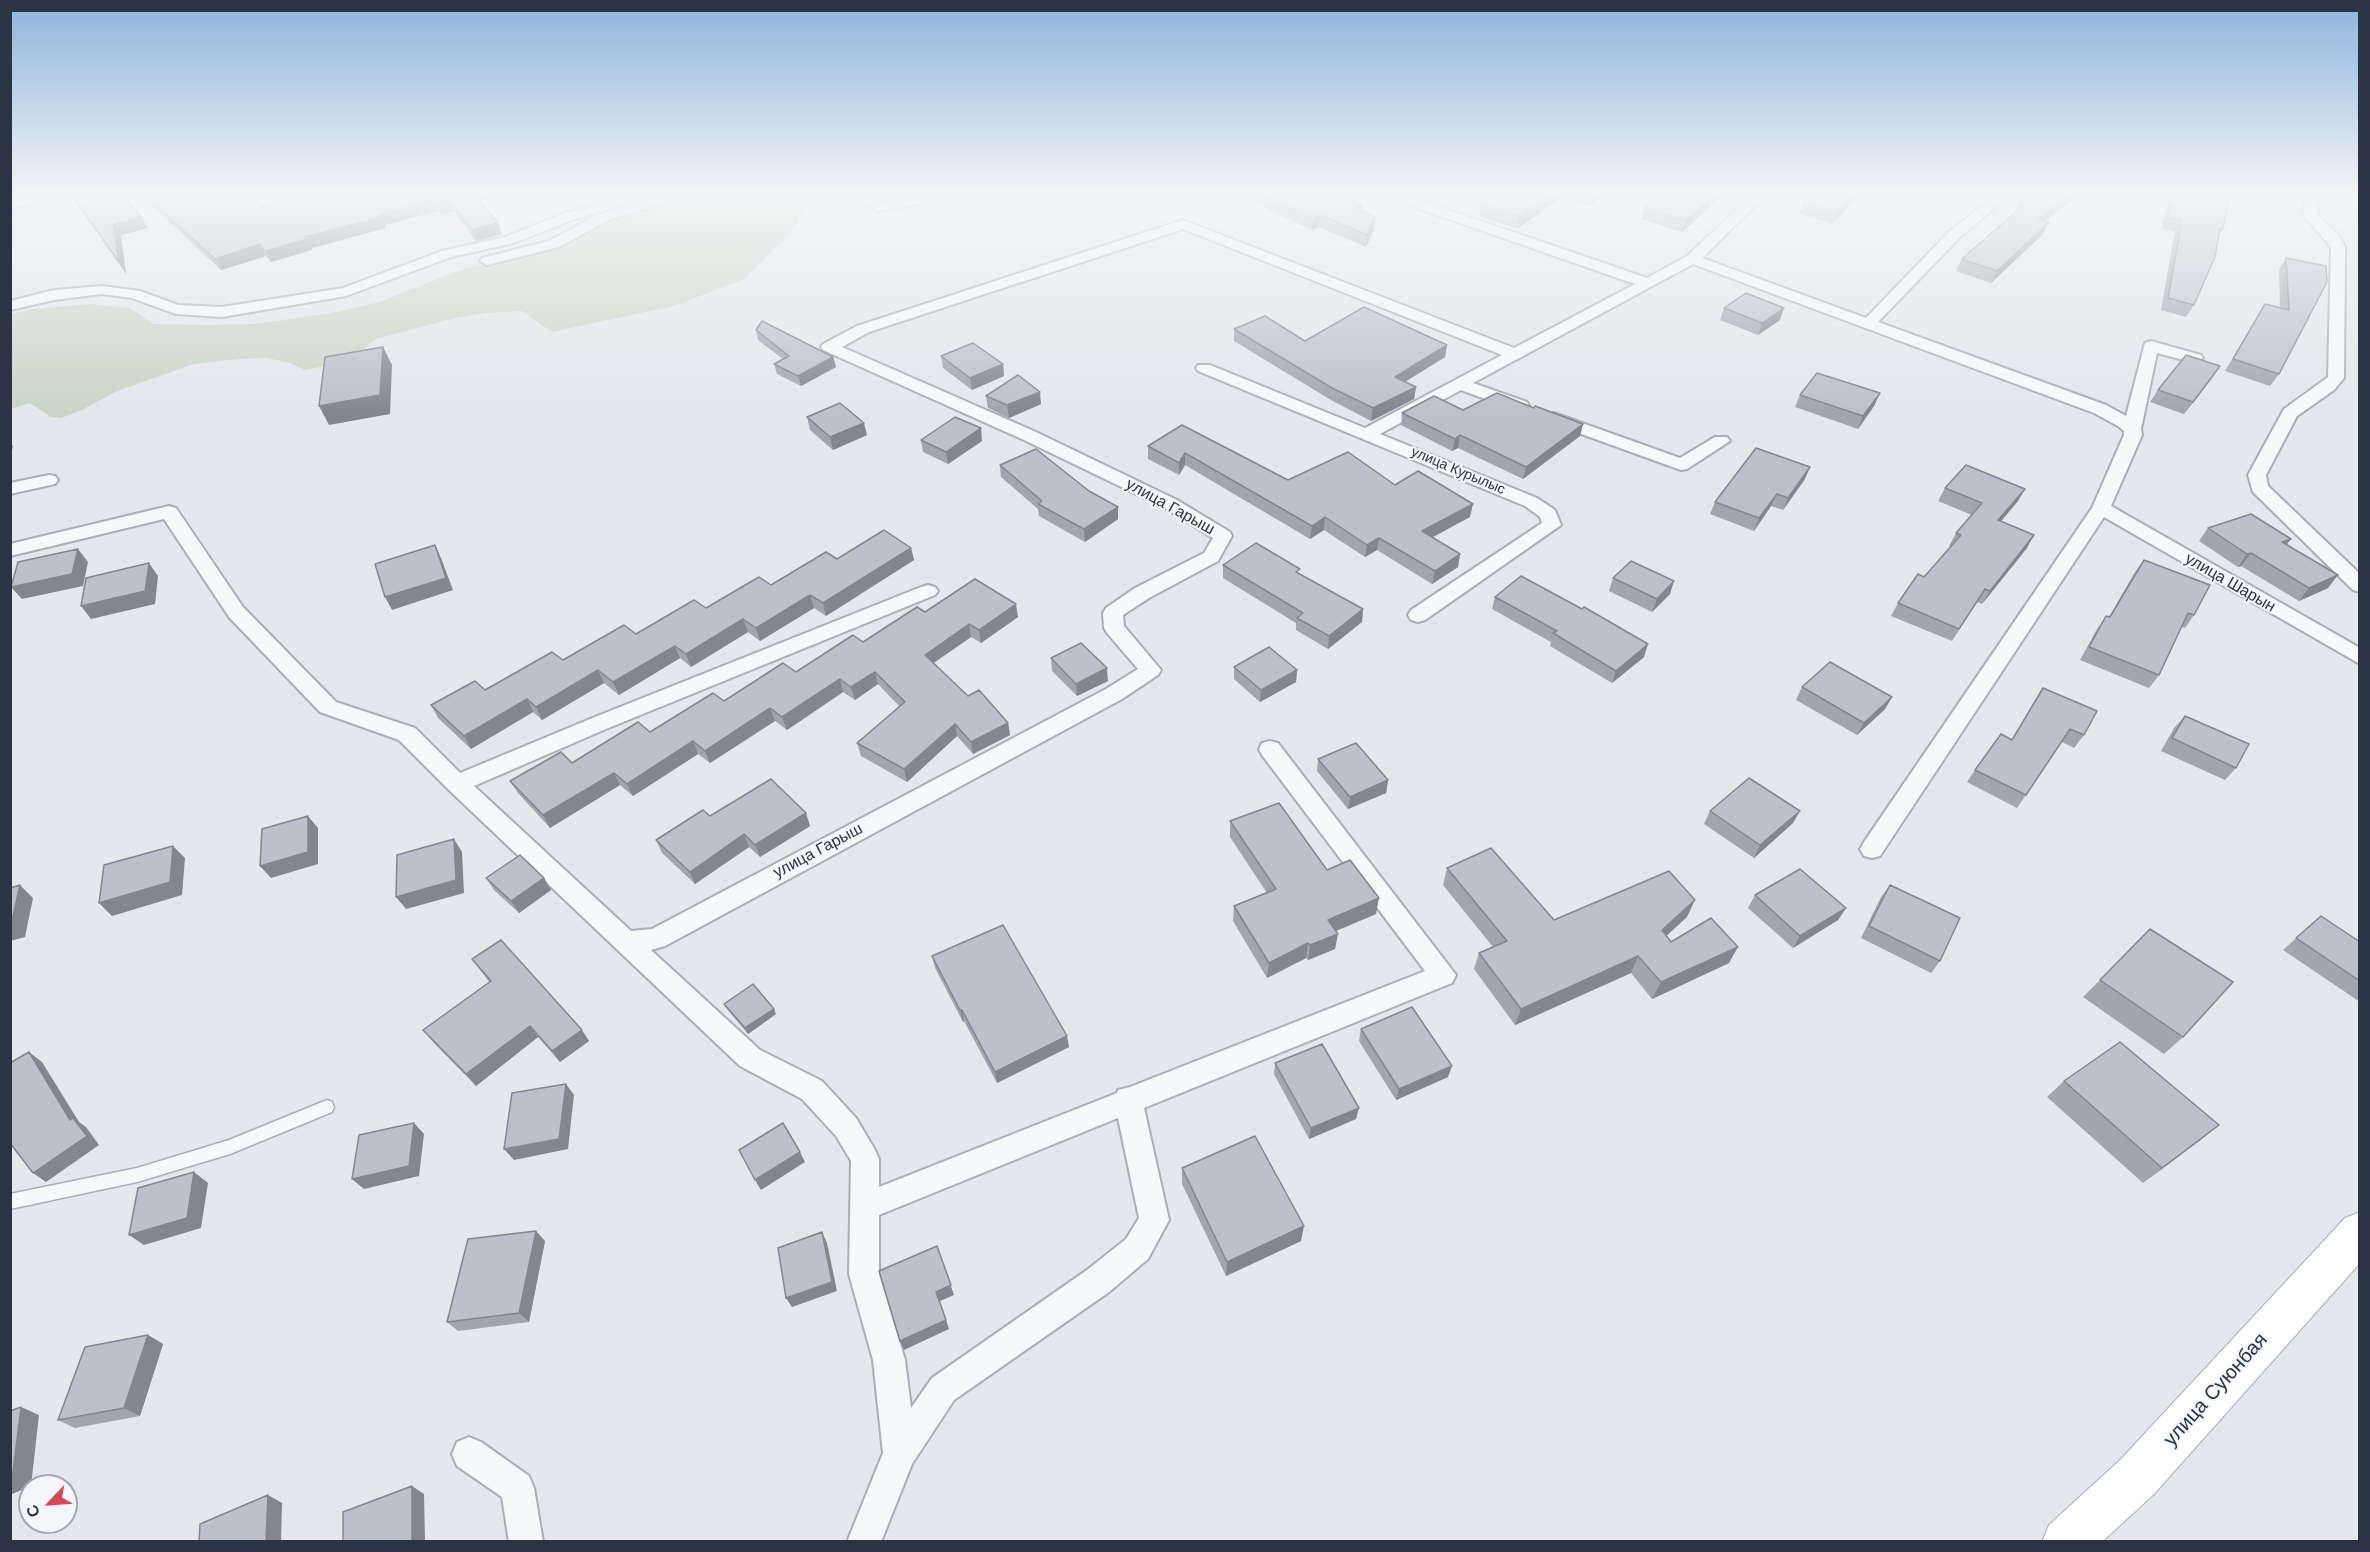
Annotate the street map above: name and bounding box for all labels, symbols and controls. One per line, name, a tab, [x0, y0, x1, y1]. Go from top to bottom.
street label: улица Курылыс	[1408, 444, 1508, 498]
street label: улица Гарыш	[1122, 475, 1218, 539]
street label: улица Шарын	[2181, 549, 2279, 617]
street label: улица Гарыш	[770, 819, 866, 883]
street label: улица Суюнбая	[2159, 1328, 2273, 1452]
north arrow	[18, 1474, 78, 1534]
text: С	[23, 1502, 43, 1520]

